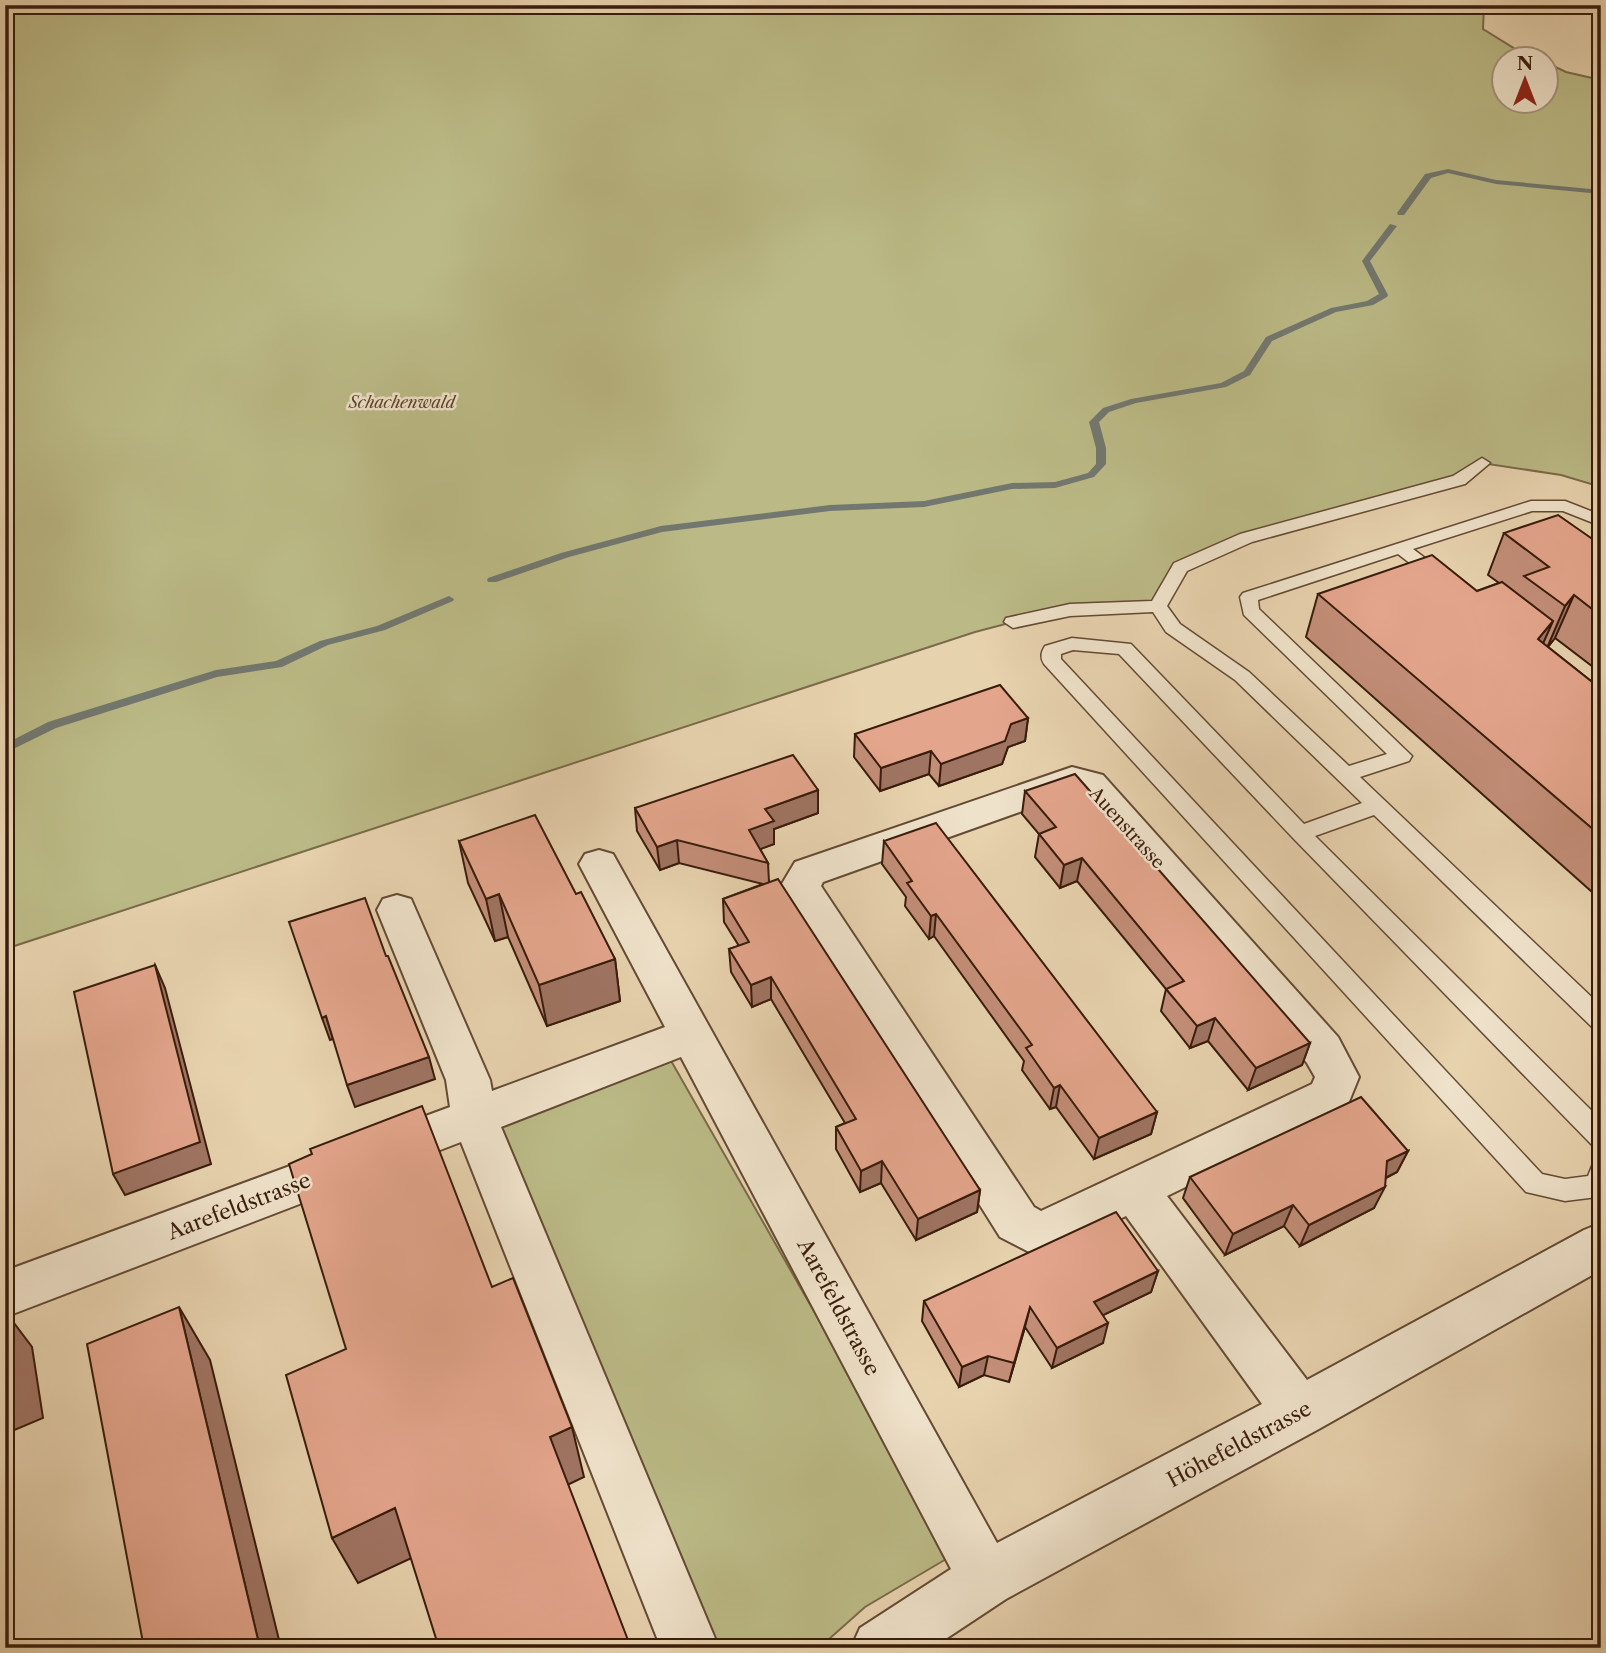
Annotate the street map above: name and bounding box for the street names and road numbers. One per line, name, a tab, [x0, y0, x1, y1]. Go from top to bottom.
street label: Auenstrasse	[1084, 782, 1169, 873]
street label: Aarefeldstrasse	[163, 1167, 314, 1245]
street label: Aarefeldstrasse	[792, 1233, 886, 1380]
street label: Höhefeldstrasse	[1163, 1395, 1315, 1493]

